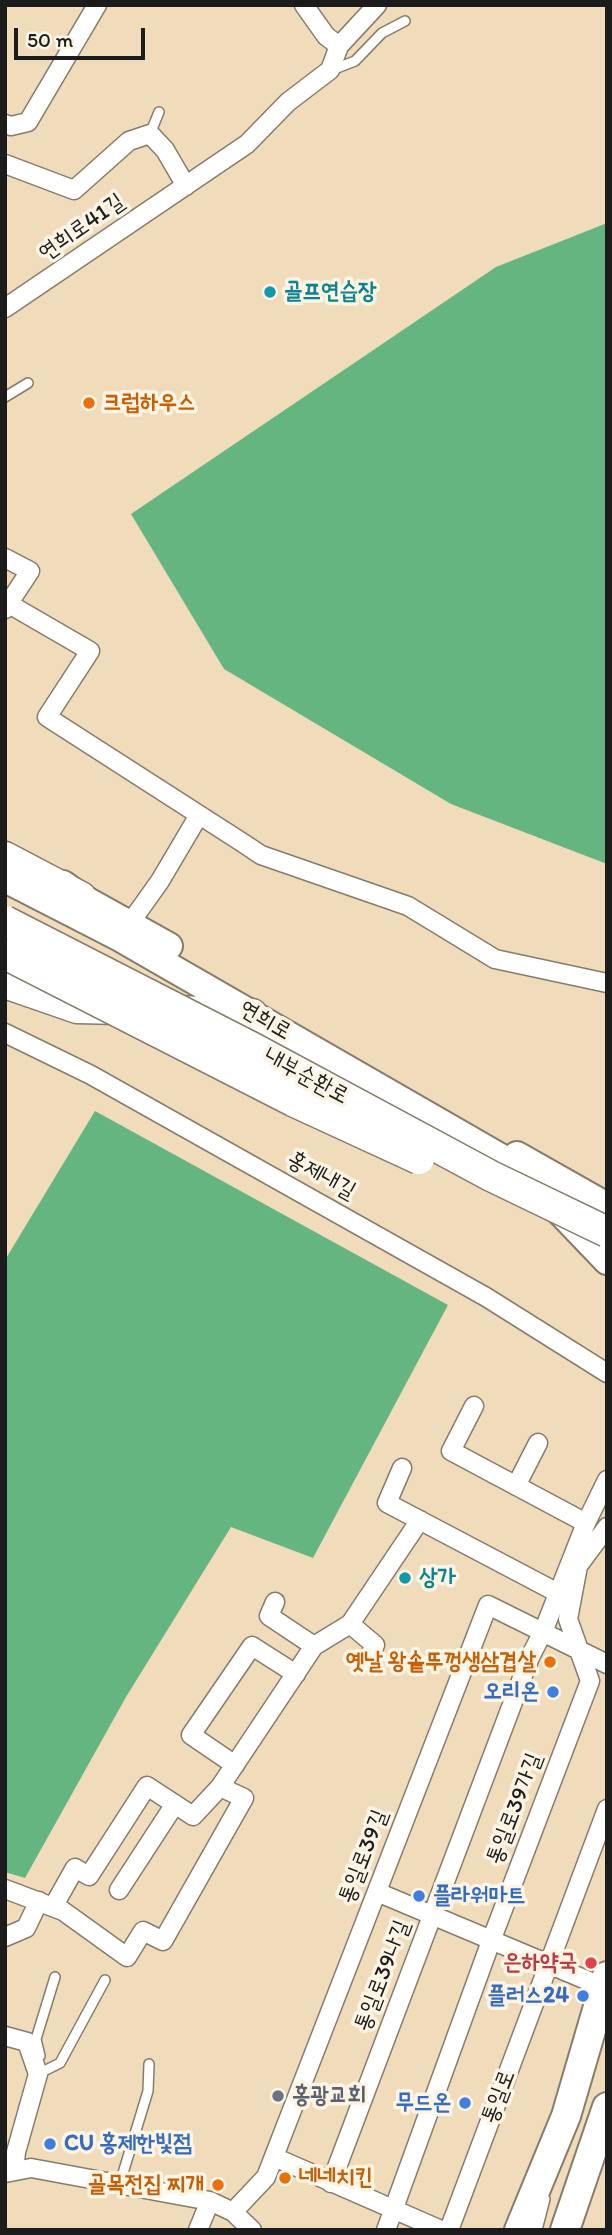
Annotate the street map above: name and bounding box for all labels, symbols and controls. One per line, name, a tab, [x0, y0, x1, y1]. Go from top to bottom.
scale bar	[18, 14, 149, 58]
text: 50 m	[27, 27, 73, 52]
street label: 연희로41길	[34, 188, 130, 268]
place label: 골프연습장	[284, 278, 377, 306]
marker: 골프연습장	[262, 284, 278, 300]
place label: 크럽하우스	[103, 389, 196, 417]
marker: 크럽하우스	[81, 395, 97, 411]
street label: 연희로	[234, 995, 296, 1047]
street label: 내부순환로	[259, 1043, 353, 1111]
street label: 홍제내길	[282, 1146, 360, 1206]
place label: 상가	[419, 1564, 456, 1592]
marker: 상가	[397, 1570, 413, 1586]
place label: 옛날 왕솥뚜껑생삼겹살	[346, 1648, 536, 1676]
marker: 옛날 왕솥뚜껑생삼겹살	[542, 1654, 558, 1670]
place label: 오리온	[483, 1678, 539, 1706]
marker: 오리온	[545, 1684, 561, 1700]
street label: 통일로39가길	[481, 1749, 549, 1869]
street label: 통일로39길	[333, 1806, 395, 1908]
place label: 플라워마트	[433, 1882, 526, 1910]
marker: 플라워마트	[411, 1888, 427, 1904]
street label: 통일로39나길	[349, 1916, 417, 2036]
place label: 은하약국	[503, 1949, 577, 1977]
marker: 은하약국	[583, 1955, 599, 1971]
place label: 플러스24	[488, 1982, 569, 2010]
marker: 플러스24	[575, 1988, 591, 2004]
street label: 통일로	[476, 2066, 522, 2128]
place label: 홍광교회	[292, 2082, 366, 2110]
marker: 홍광교회	[270, 2088, 286, 2104]
place label: 무드온	[395, 2089, 451, 2117]
marker: 무드온	[457, 2095, 473, 2111]
place label: CU 홍제한빛점	[64, 2130, 192, 2158]
marker: CU 홍제한빛점	[42, 2136, 58, 2152]
place label: 네네치킨	[299, 2164, 373, 2192]
marker: 네네치킨	[277, 2170, 293, 2186]
place label: 골목전집 찌개	[88, 2171, 204, 2199]
marker: 골목전집 찌개	[210, 2177, 226, 2193]

